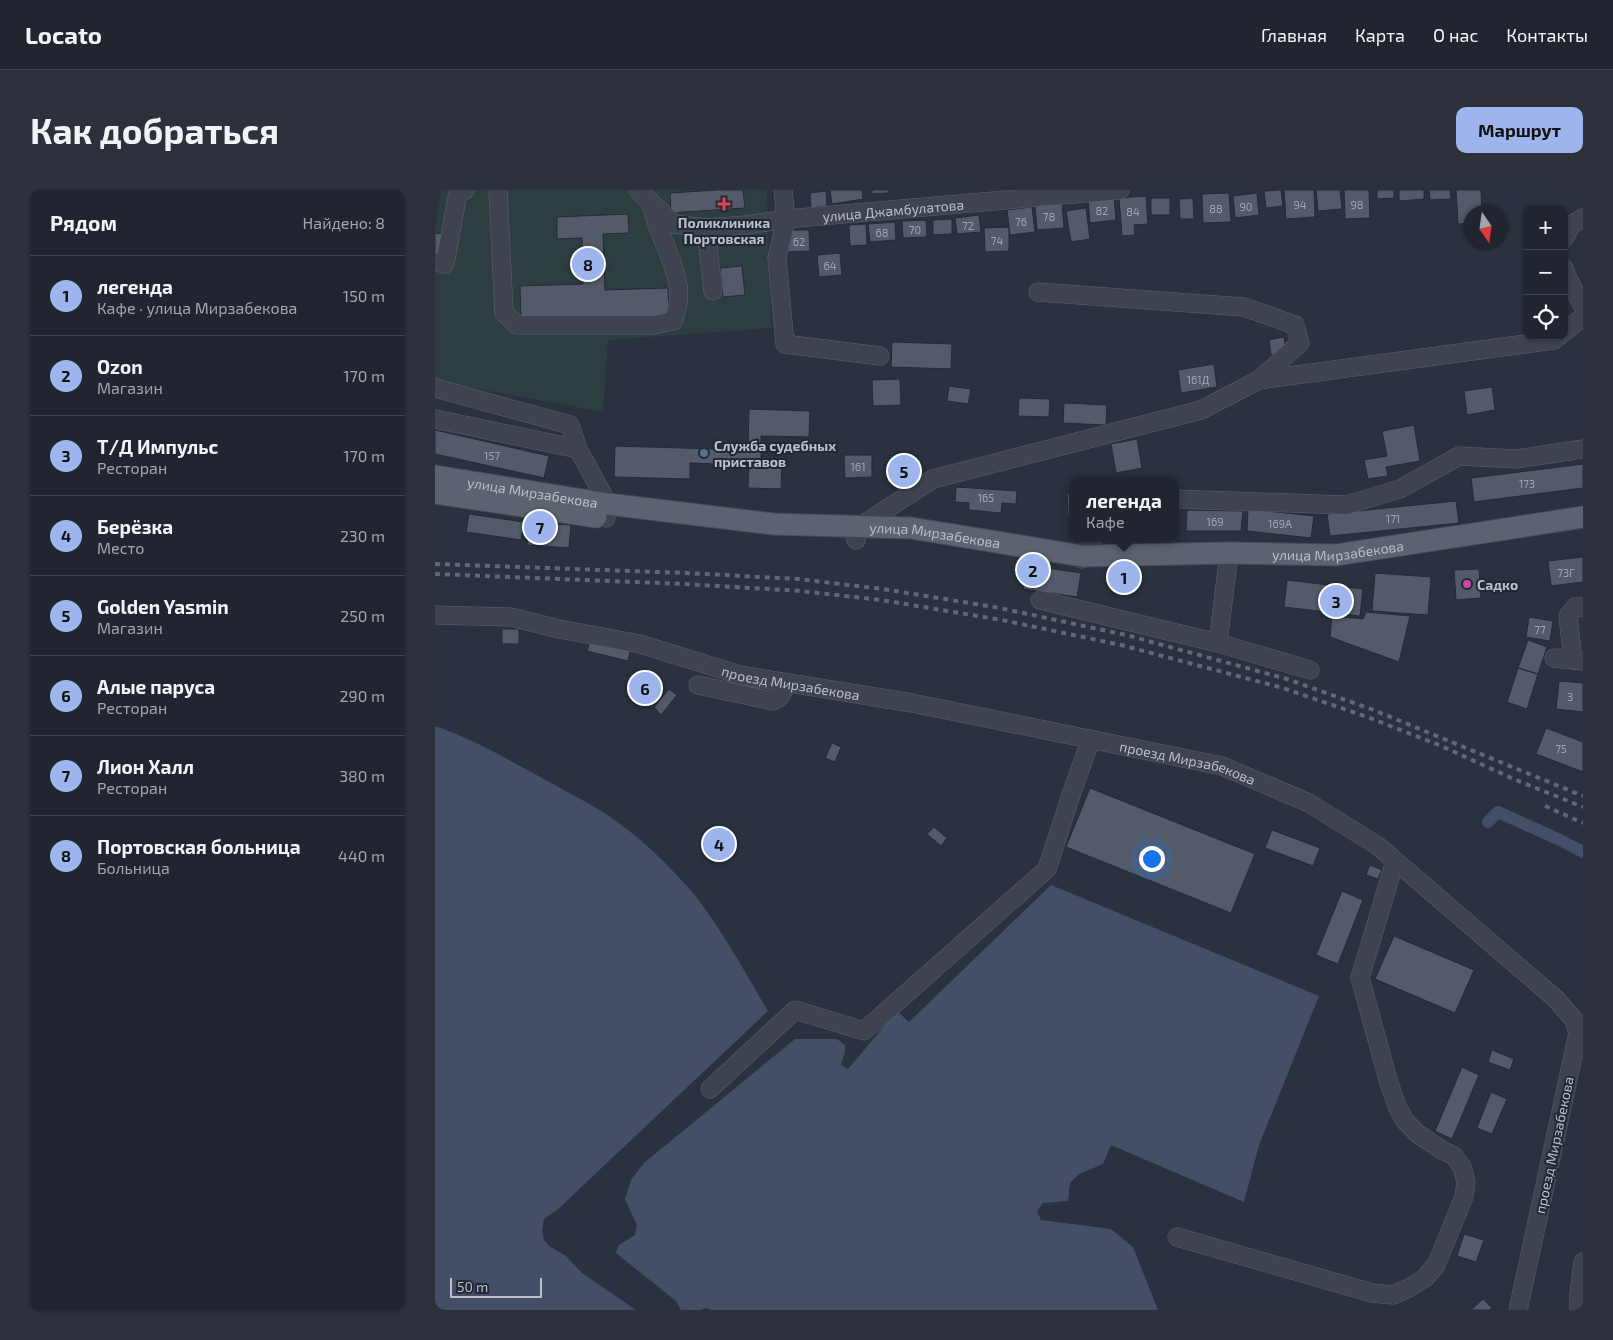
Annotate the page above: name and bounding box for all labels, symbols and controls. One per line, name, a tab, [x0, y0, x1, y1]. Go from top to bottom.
text: Locato	[25, 20, 102, 49]
text: Главная	[1261, 24, 1327, 46]
text: Карта	[1355, 24, 1405, 46]
text: О нас	[1433, 24, 1478, 46]
text: Контакты	[1506, 24, 1588, 46]
button: Маршрут	[1456, 107, 1583, 153]
text: Как добраться	[30, 109, 279, 151]
street label: улица Джамбулатова	[822, 195, 965, 224]
marker: Поликлиника Портовская	[717, 197, 731, 211]
house number: 94	[1293, 198, 1307, 211]
house number: 98	[1351, 198, 1363, 211]
house number: 90	[1240, 200, 1252, 213]
house number: 88	[1209, 202, 1223, 215]
house number: 82	[1096, 204, 1108, 217]
house number: 84	[1126, 205, 1140, 218]
north arrow	[1463, 205, 1508, 250]
map controls	[1523, 205, 1568, 340]
button: +	[1523, 205, 1568, 250]
text: Рядом	[50, 210, 117, 235]
house number: 78	[1043, 210, 1055, 223]
text: Найдено: 8	[303, 213, 385, 232]
place label: Поликлиника Портовская	[678, 214, 770, 247]
house number: 76	[1015, 215, 1027, 228]
house number: 72	[962, 219, 974, 232]
house number: 70	[909, 223, 921, 236]
house number: 68	[876, 226, 888, 239]
house number: 74	[991, 234, 1003, 247]
house number: 62	[793, 235, 805, 248]
pin: 8	[572, 245, 604, 283]
button: −	[1523, 250, 1568, 295]
house number: 64	[823, 259, 837, 272]
text: легенда	[97, 275, 173, 298]
text: 1	[63, 286, 69, 305]
text: 150 m	[343, 286, 385, 305]
button: locate	[1523, 295, 1568, 340]
text: Кафе · улица Мирзабекова	[97, 298, 297, 317]
text: Ozon	[97, 355, 143, 378]
text: 2	[61, 366, 71, 385]
text: 170 m	[343, 366, 385, 385]
house number: 161Д	[1187, 373, 1210, 386]
text: Магазин	[97, 378, 163, 397]
text: Т/Д Импульс	[97, 435, 218, 458]
place label: Служба судебных приставов	[714, 437, 836, 470]
text: 3	[61, 446, 71, 465]
text: 170 m	[343, 446, 385, 465]
marker: Служба судебных приставов	[698, 447, 710, 459]
house number: 157	[484, 449, 500, 462]
pin: 5	[888, 452, 920, 490]
text: Ресторан	[97, 458, 167, 477]
house number: 161	[850, 460, 866, 473]
street label: улица Мирзабекова	[466, 473, 599, 511]
popup	[1069, 477, 1179, 542]
house number: 173	[1519, 477, 1535, 490]
text: легенда	[1086, 489, 1162, 512]
house number: 165	[978, 491, 994, 504]
pin: 7	[524, 508, 556, 546]
text: Кафе	[1086, 512, 1125, 531]
house number: 171	[1386, 512, 1400, 525]
text: Берёзка	[97, 515, 173, 538]
house number: 169	[1207, 515, 1223, 528]
house number: 169А	[1268, 517, 1292, 530]
street label: улица Мирзабекова	[869, 518, 1002, 551]
text: 4	[61, 526, 71, 545]
text: 230 m	[340, 526, 385, 545]
street label: улица Мирзабекова	[1272, 536, 1405, 564]
text: Место	[97, 538, 144, 557]
pin: 2	[1017, 551, 1049, 589]
pin: 1	[1108, 558, 1140, 596]
house number: 73Г	[1557, 566, 1575, 579]
place label: Садко	[1477, 576, 1518, 593]
marker: Садко	[1461, 578, 1473, 590]
pin: 3	[1320, 582, 1352, 620]
text: Golden Yasmin	[97, 595, 229, 618]
text: 5	[62, 606, 70, 625]
text: 250 m	[340, 606, 385, 625]
text: Магазин	[97, 618, 163, 637]
house number: 77	[1534, 623, 1546, 636]
street label: проезд Мирзабекова	[720, 661, 861, 703]
pin: 6	[629, 669, 661, 707]
text: Алые паруса	[97, 675, 215, 698]
text: 6	[61, 686, 71, 705]
text: 290 m	[340, 686, 385, 705]
house number: 3	[1567, 690, 1573, 703]
text: Ресторан	[97, 698, 167, 717]
street label: проезд Мирзабекова	[1118, 737, 1258, 788]
house number: 75	[1555, 742, 1567, 755]
text: Лион Халл	[97, 755, 194, 778]
text: 7	[62, 766, 70, 785]
text: 380 m	[339, 766, 385, 785]
text: Ресторан	[97, 778, 167, 797]
pin: 4	[703, 825, 735, 863]
text: Портовская больница	[97, 835, 301, 858]
text: 8	[61, 846, 71, 865]
text: 440 m	[338, 846, 385, 865]
your location	[1139, 846, 1165, 872]
text: Больница	[97, 858, 170, 877]
street label: проезд Мирзабекова	[1531, 1075, 1577, 1215]
scale bar	[450, 1275, 543, 1298]
text: 50 m	[457, 1278, 488, 1295]

